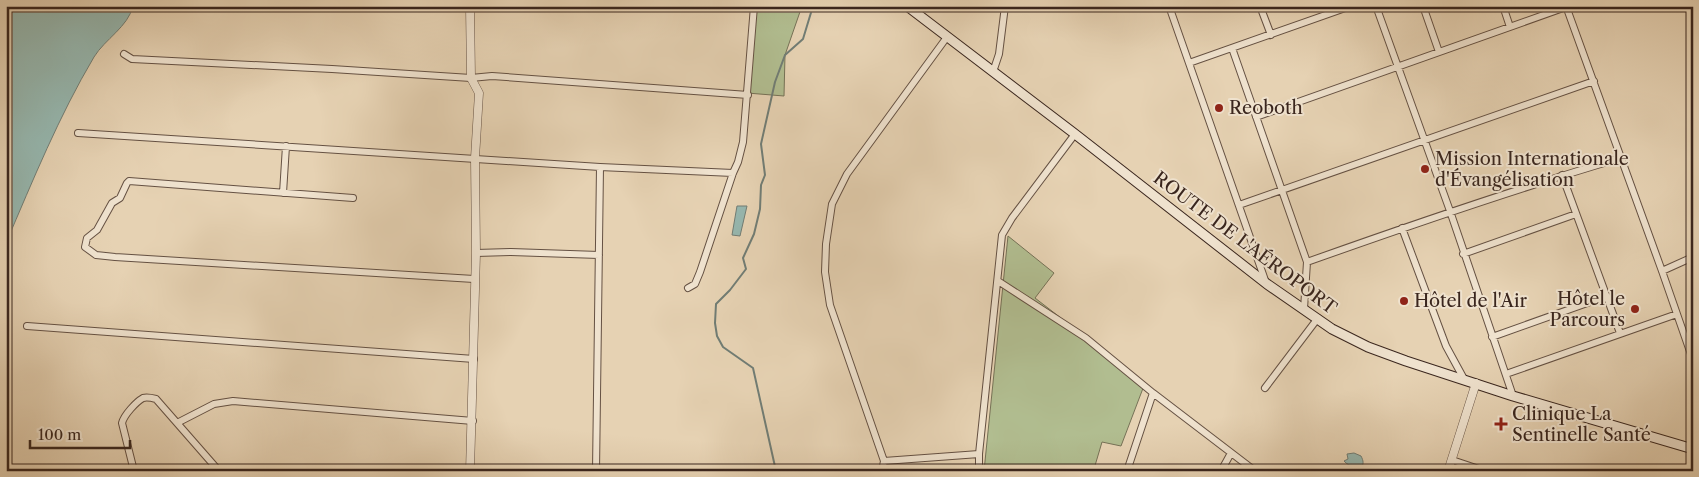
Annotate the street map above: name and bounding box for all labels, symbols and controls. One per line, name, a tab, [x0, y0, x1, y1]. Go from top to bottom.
place label: Reoboth	[1229, 97, 1303, 119]
marker: Reoboth	[1213, 102, 1225, 114]
place label: Mission Internationale d'Évangélisation	[1435, 148, 1629, 191]
marker: Mission Internationale d'Évangélisation	[1419, 163, 1431, 175]
street label: ROUTE DE L'AÉROPORT	[1149, 166, 1342, 319]
place label: Hôtel le Parcours	[1550, 288, 1625, 331]
place label: Hôtel de l'Air	[1414, 290, 1527, 312]
marker: Hôtel de l'Air	[1398, 295, 1410, 307]
marker: Hôtel le Parcours	[1629, 303, 1641, 315]
place label: Clinique La Sentinelle Santé	[1512, 403, 1651, 446]
scale bar	[30, 417, 130, 449]
marker: Clinique La Sentinelle Santé	[1494, 417, 1508, 431]
text: 100 m	[38, 425, 81, 444]

